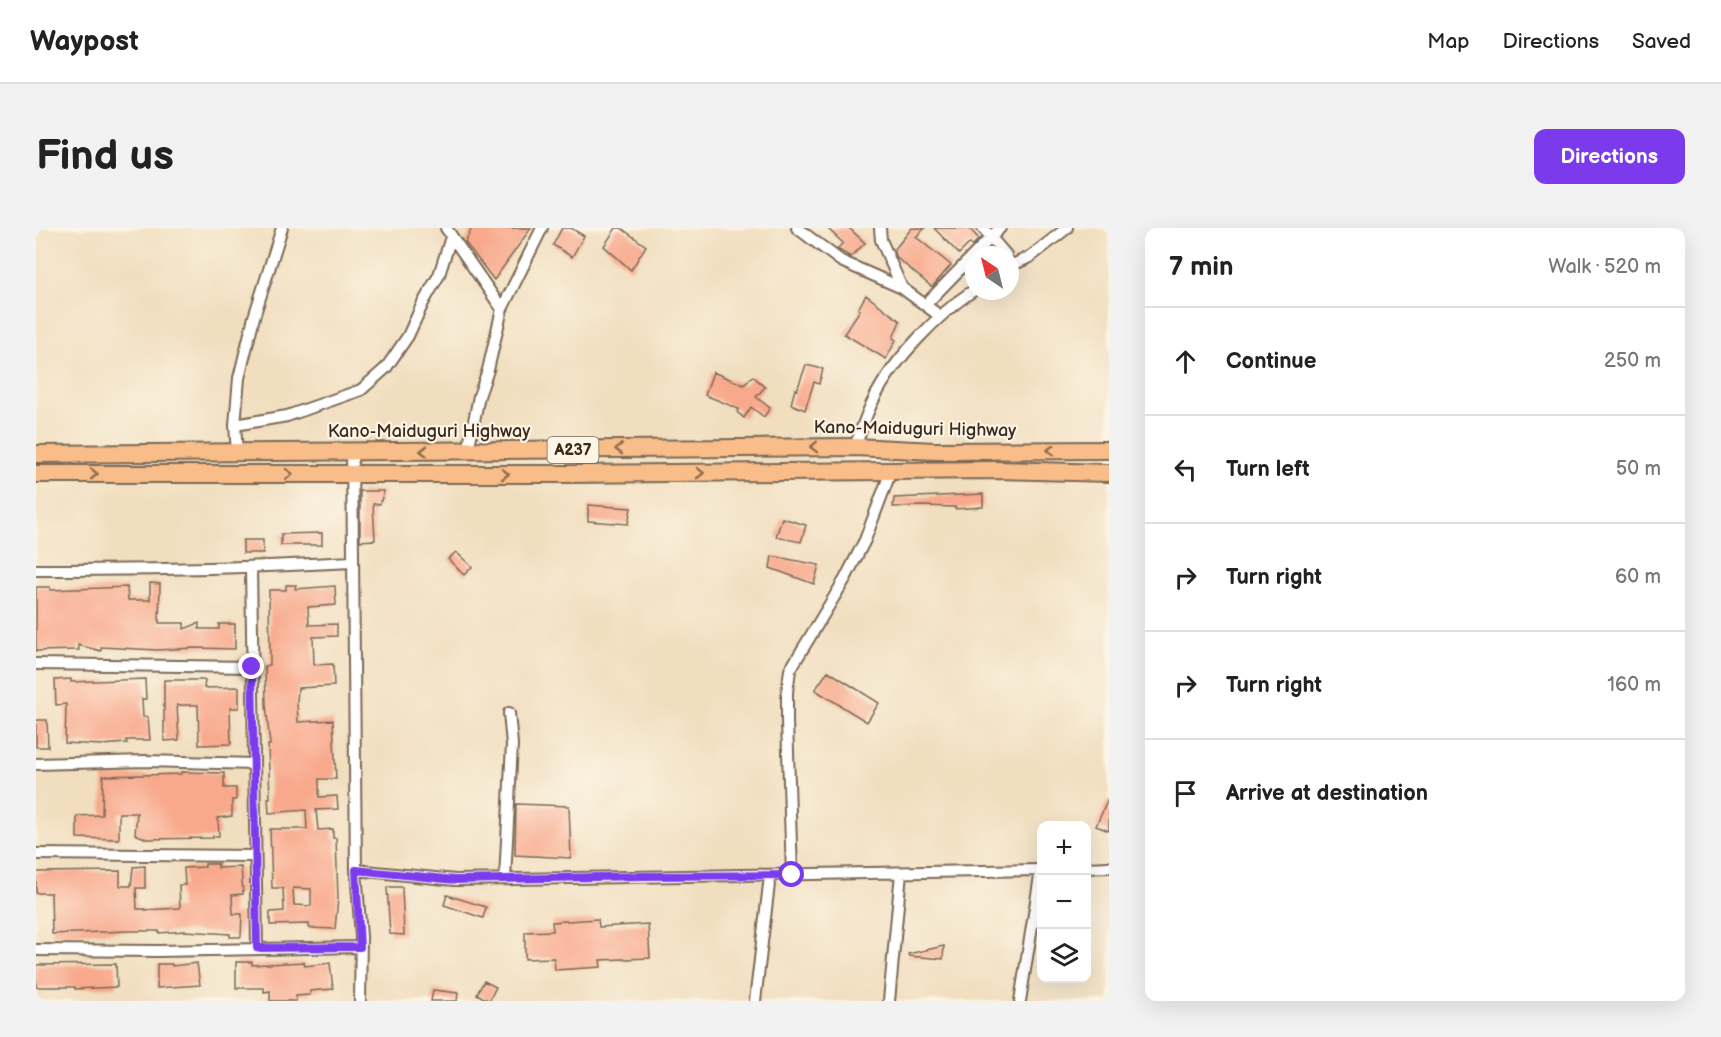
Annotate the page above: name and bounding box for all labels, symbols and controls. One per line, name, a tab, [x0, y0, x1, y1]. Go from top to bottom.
text: Waypost	[30, 25, 139, 58]
text: Map	[1427, 29, 1470, 54]
text: Directions	[1503, 29, 1599, 54]
text: Saved	[1632, 29, 1691, 54]
button: Directions	[1534, 129, 1685, 184]
text: Find us	[36, 131, 174, 182]
north arrow	[965, 246, 1019, 300]
text: 7 min	[1169, 252, 1233, 283]
text: Walk · 520 m	[1548, 255, 1661, 279]
icon: ahead	[1169, 345, 1202, 378]
text: Continue	[1226, 348, 1316, 375]
text: 250 m	[1604, 349, 1661, 373]
street label: Kano-Maiduguri Highway	[813, 417, 1017, 441]
street label: Kano-Maiduguri Highway	[328, 421, 531, 442]
road number: A237	[548, 437, 598, 463]
one-way arrow	[809, 441, 818, 453]
one-way arrow	[614, 443, 623, 455]
one-way arrow	[1046, 444, 1055, 456]
one-way arrow	[419, 445, 428, 457]
icon: left	[1169, 453, 1202, 486]
text: Turn left	[1226, 456, 1310, 483]
text: 50 m	[1616, 457, 1661, 481]
one-way arrow	[696, 467, 705, 479]
one-way arrow	[90, 468, 99, 480]
one-way arrow	[285, 468, 294, 480]
one-way arrow	[501, 468, 510, 480]
icon: right	[1169, 561, 1202, 594]
text: Turn right	[1226, 564, 1322, 591]
text: 60 m	[1615, 565, 1661, 589]
route end	[238, 653, 264, 679]
icon: right	[1169, 669, 1202, 702]
text: Turn right	[1226, 672, 1322, 699]
text: 160 m	[1607, 673, 1661, 697]
icon: arrive	[1169, 777, 1202, 810]
text: Arrive at destination	[1226, 780, 1428, 807]
map controls	[1037, 821, 1091, 983]
button: +	[1037, 821, 1091, 875]
route start	[778, 861, 804, 887]
button: −	[1037, 875, 1091, 929]
button: layers	[1037, 929, 1091, 983]

